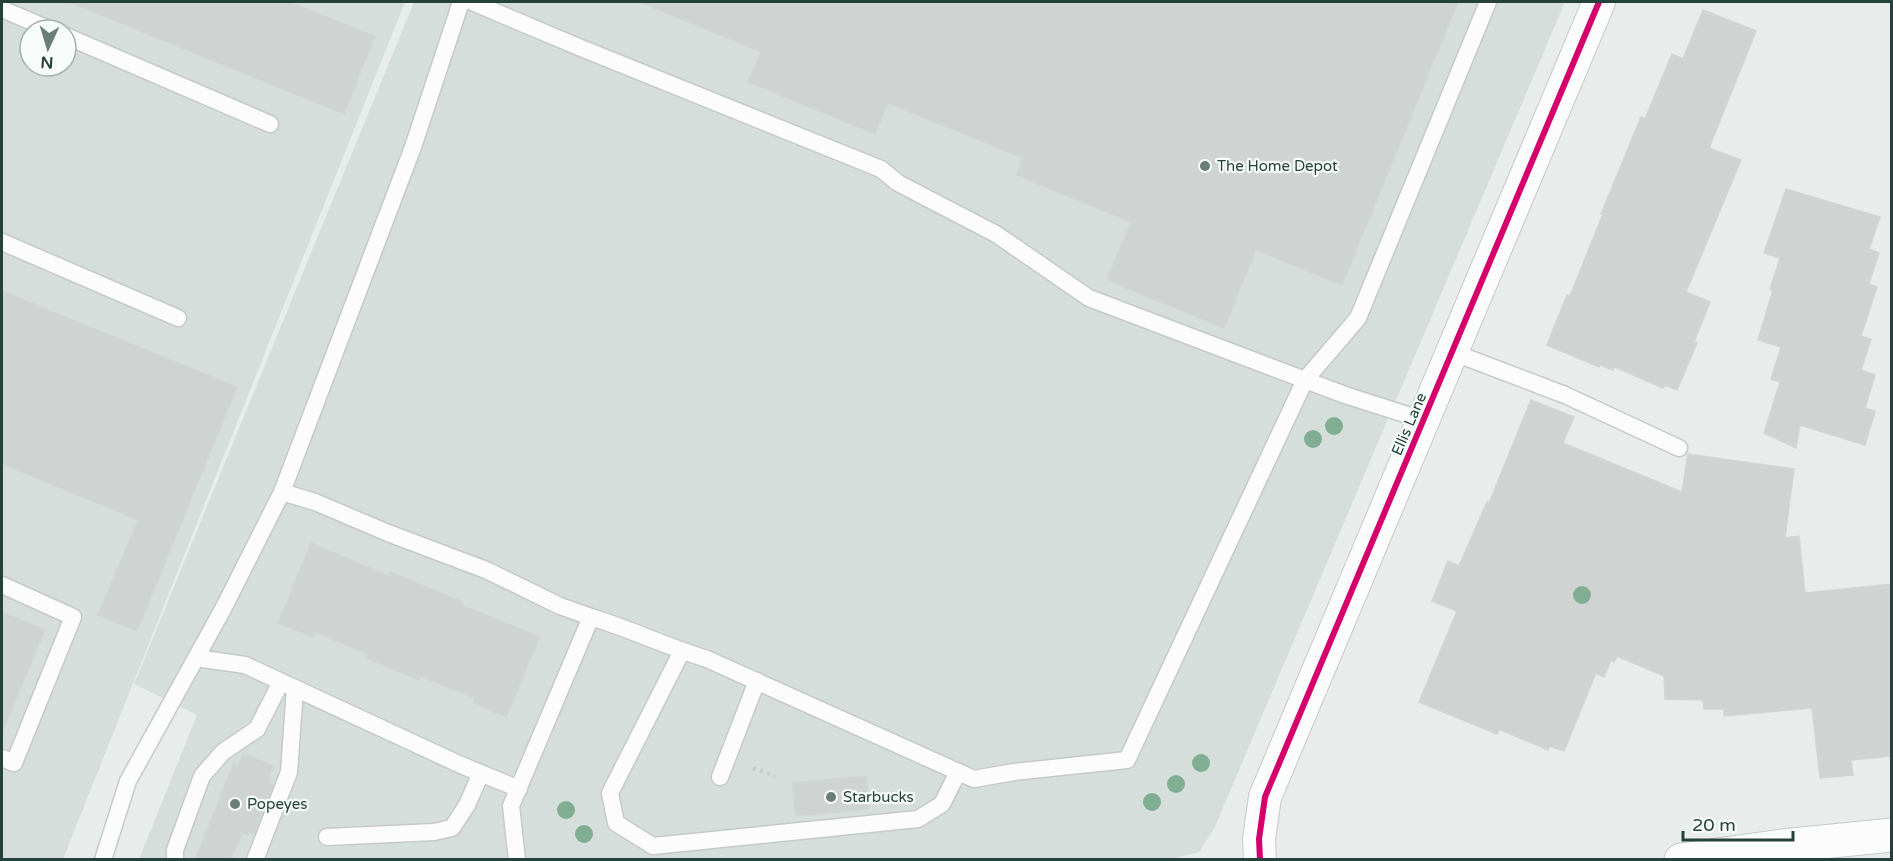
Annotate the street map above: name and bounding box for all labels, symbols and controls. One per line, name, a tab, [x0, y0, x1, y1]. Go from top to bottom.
north arrow	[18, 18, 78, 78]
text: N	[40, 52, 54, 72]
place label: The Home Depot	[1217, 157, 1338, 175]
marker: The Home Depot	[1198, 159, 1212, 173]
street label: Ellis Lane	[1388, 390, 1430, 458]
place label: Starbucks	[843, 788, 914, 806]
marker: Starbucks	[824, 790, 838, 804]
place label: Popeyes	[247, 795, 308, 813]
marker: Popeyes	[228, 797, 242, 811]
scale bar	[1683, 804, 1792, 842]
text: 20 m	[1692, 814, 1736, 836]

